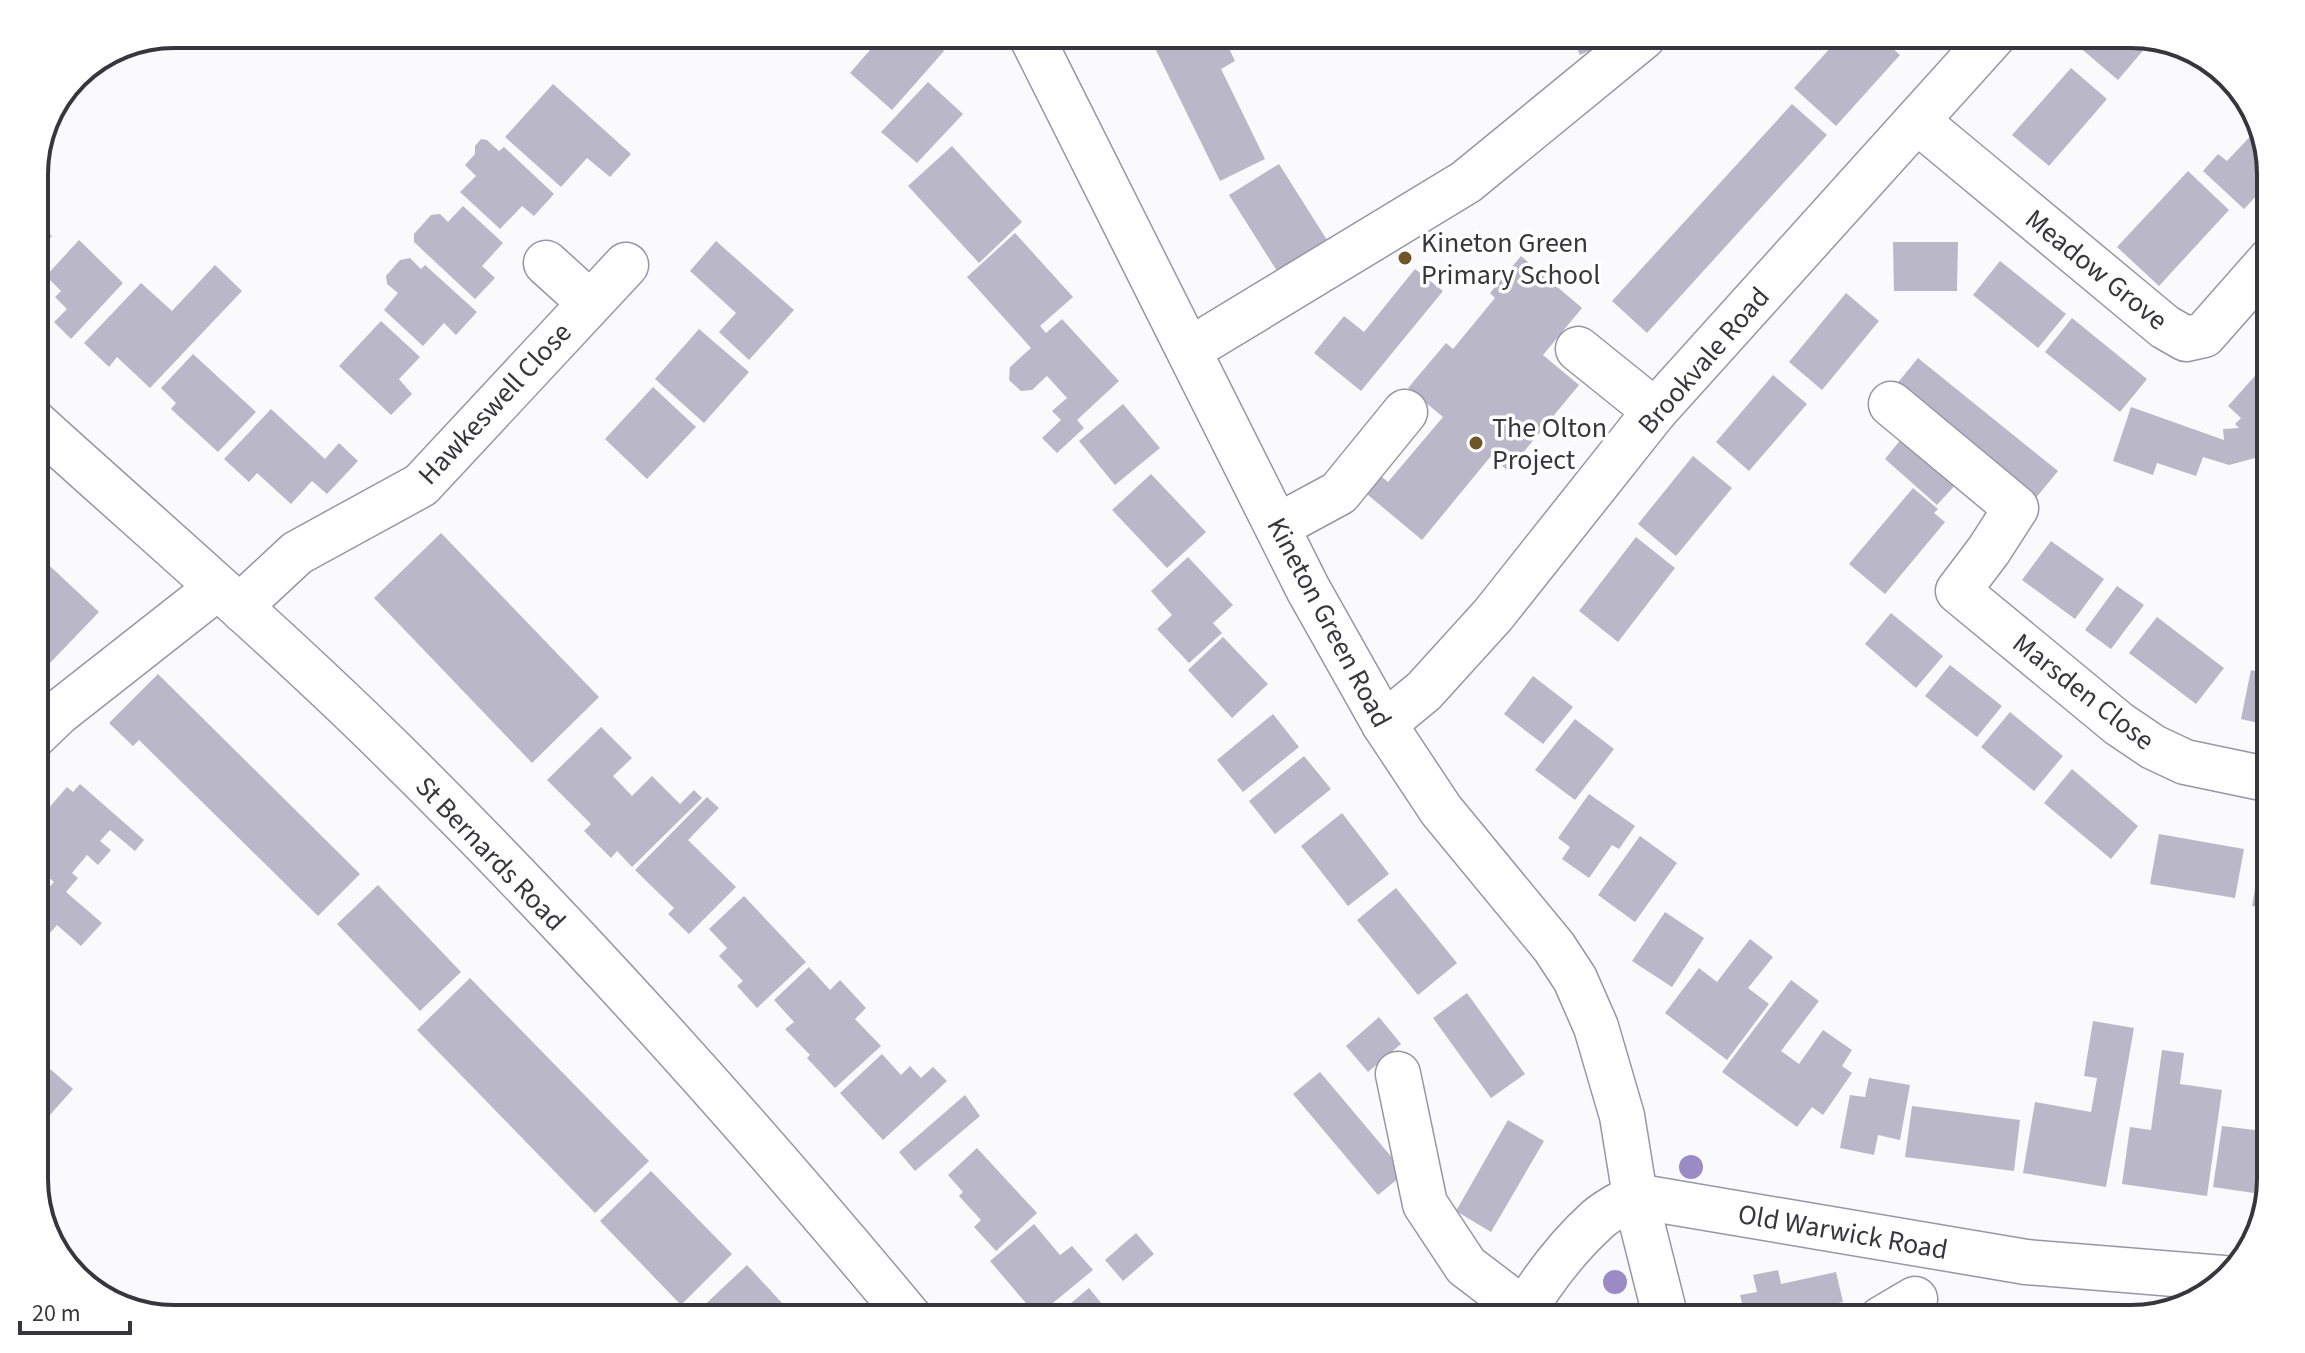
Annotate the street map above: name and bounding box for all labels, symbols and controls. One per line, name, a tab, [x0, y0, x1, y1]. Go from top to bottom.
street label: Meadow Grove	[2017, 200, 2176, 340]
place label: Kineton Green Primary School	[1421, 223, 1600, 295]
marker: Kineton Green Primary School	[1396, 249, 1414, 267]
street label: Brookvale Road	[1628, 278, 1779, 443]
street label: Hawkeswell Close	[409, 314, 581, 494]
place label: The Olton Project	[1492, 408, 1607, 480]
marker: The Olton Project	[1467, 434, 1485, 452]
street label: Kineton Green Road	[1257, 510, 1401, 735]
street label: Marsden Close	[2004, 624, 2163, 760]
street label: St Bernards Road	[406, 767, 575, 940]
street label: Old Warwick Road	[1735, 1194, 1951, 1270]
scale bar	[20, 1285, 130, 1335]
text: 20 m	[32, 1296, 81, 1331]

